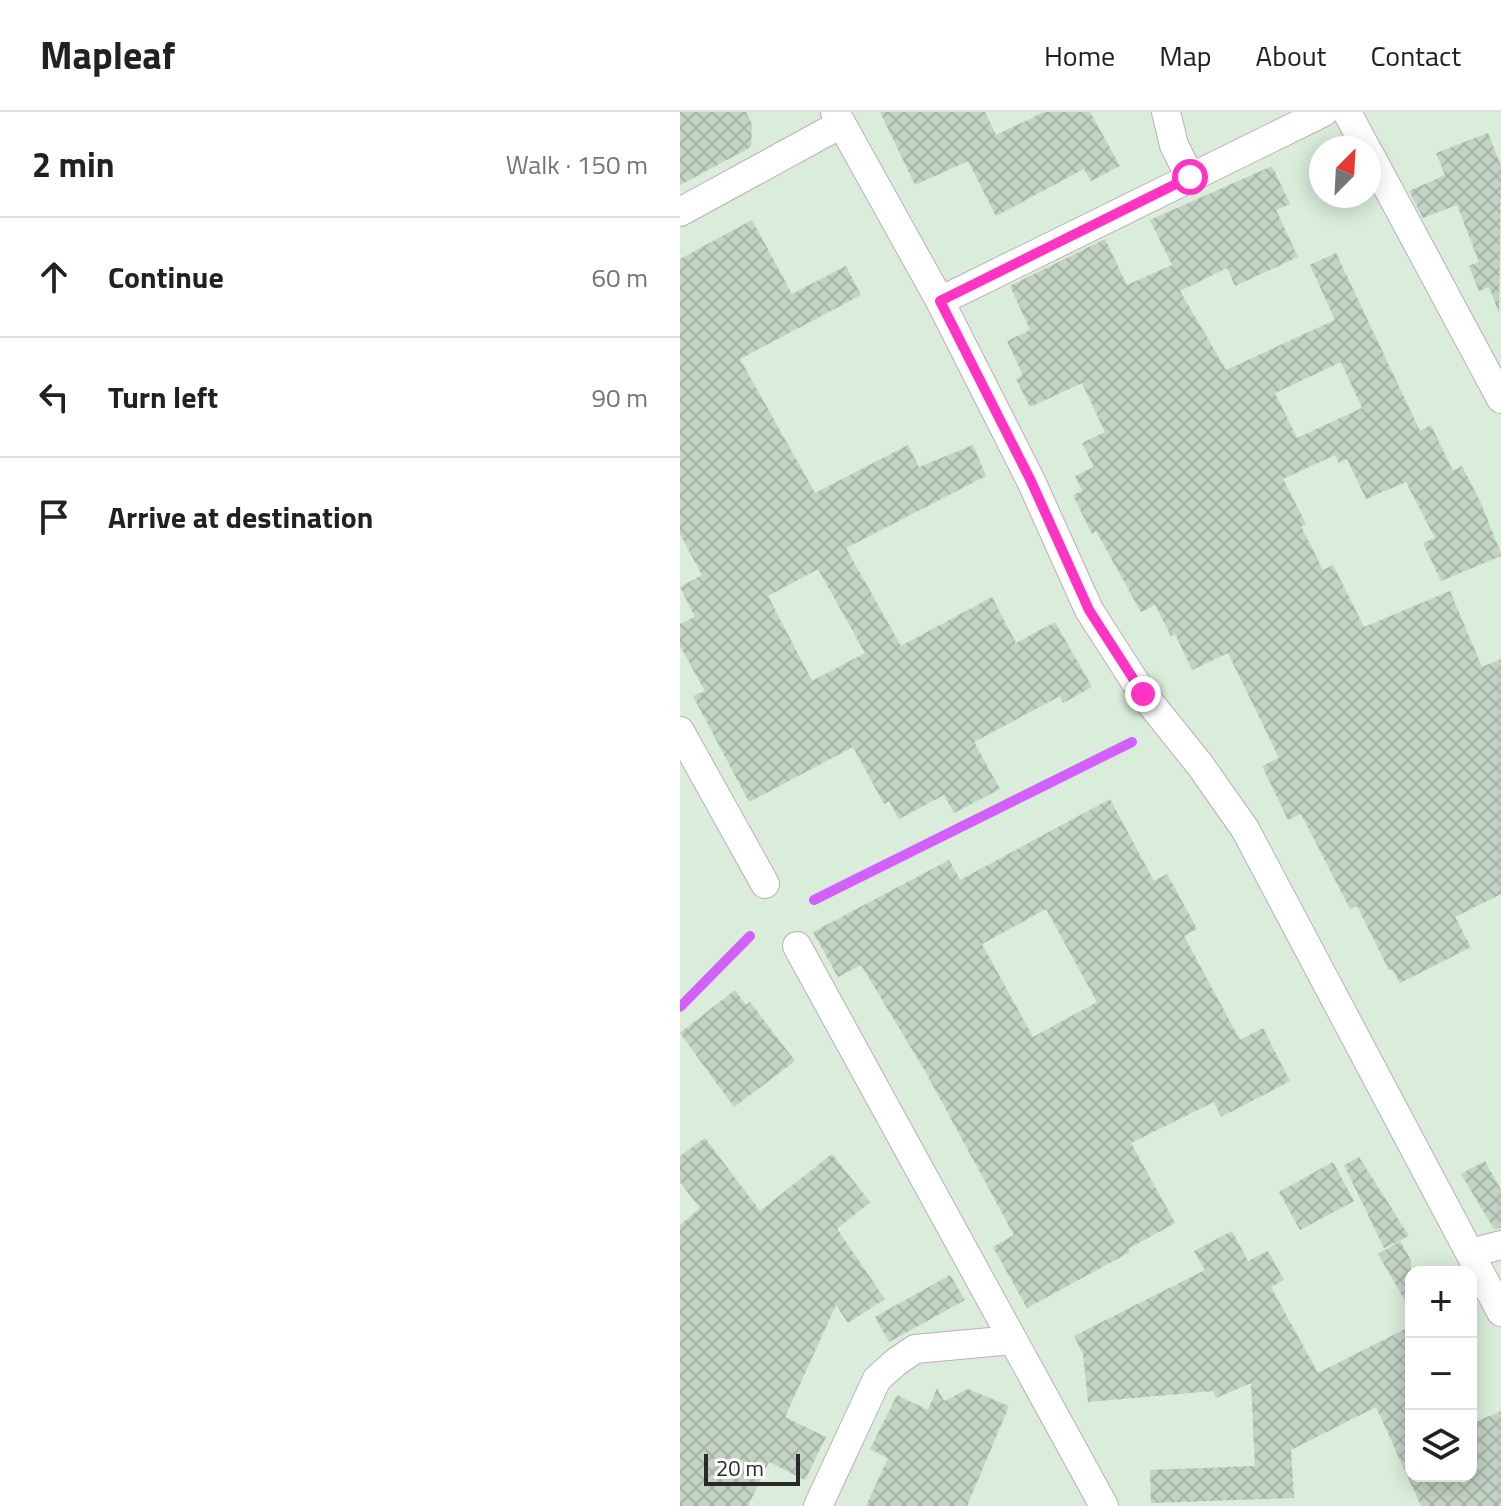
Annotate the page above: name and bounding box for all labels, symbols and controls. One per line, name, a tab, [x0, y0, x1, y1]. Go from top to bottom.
text: Mapleaf	[40, 26, 175, 84]
text: Home	[1044, 34, 1115, 77]
text: Map	[1159, 34, 1212, 77]
text: About	[1256, 34, 1326, 77]
text: Contact	[1370, 34, 1461, 77]
north arrow	[1309, 136, 1381, 208]
text: 2 min	[32, 138, 115, 190]
text: Walk · 150 m	[506, 145, 648, 184]
route start	[1172, 159, 1208, 195]
text: Continue	[108, 254, 224, 300]
icon: ahead	[32, 255, 76, 299]
text: 60 m	[591, 258, 648, 297]
text: Turn left	[108, 374, 218, 420]
icon: left	[32, 375, 76, 419]
text: 90 m	[591, 378, 648, 417]
text: Arrive at destination	[108, 494, 373, 540]
icon: arrive	[32, 495, 76, 539]
route end	[1125, 676, 1161, 712]
map controls	[1405, 1266, 1477, 1482]
button: +	[1405, 1266, 1477, 1338]
button: −	[1405, 1338, 1477, 1410]
button: layers	[1405, 1410, 1477, 1482]
scale bar	[704, 1450, 800, 1486]
text: 20 m	[716, 1451, 764, 1485]

